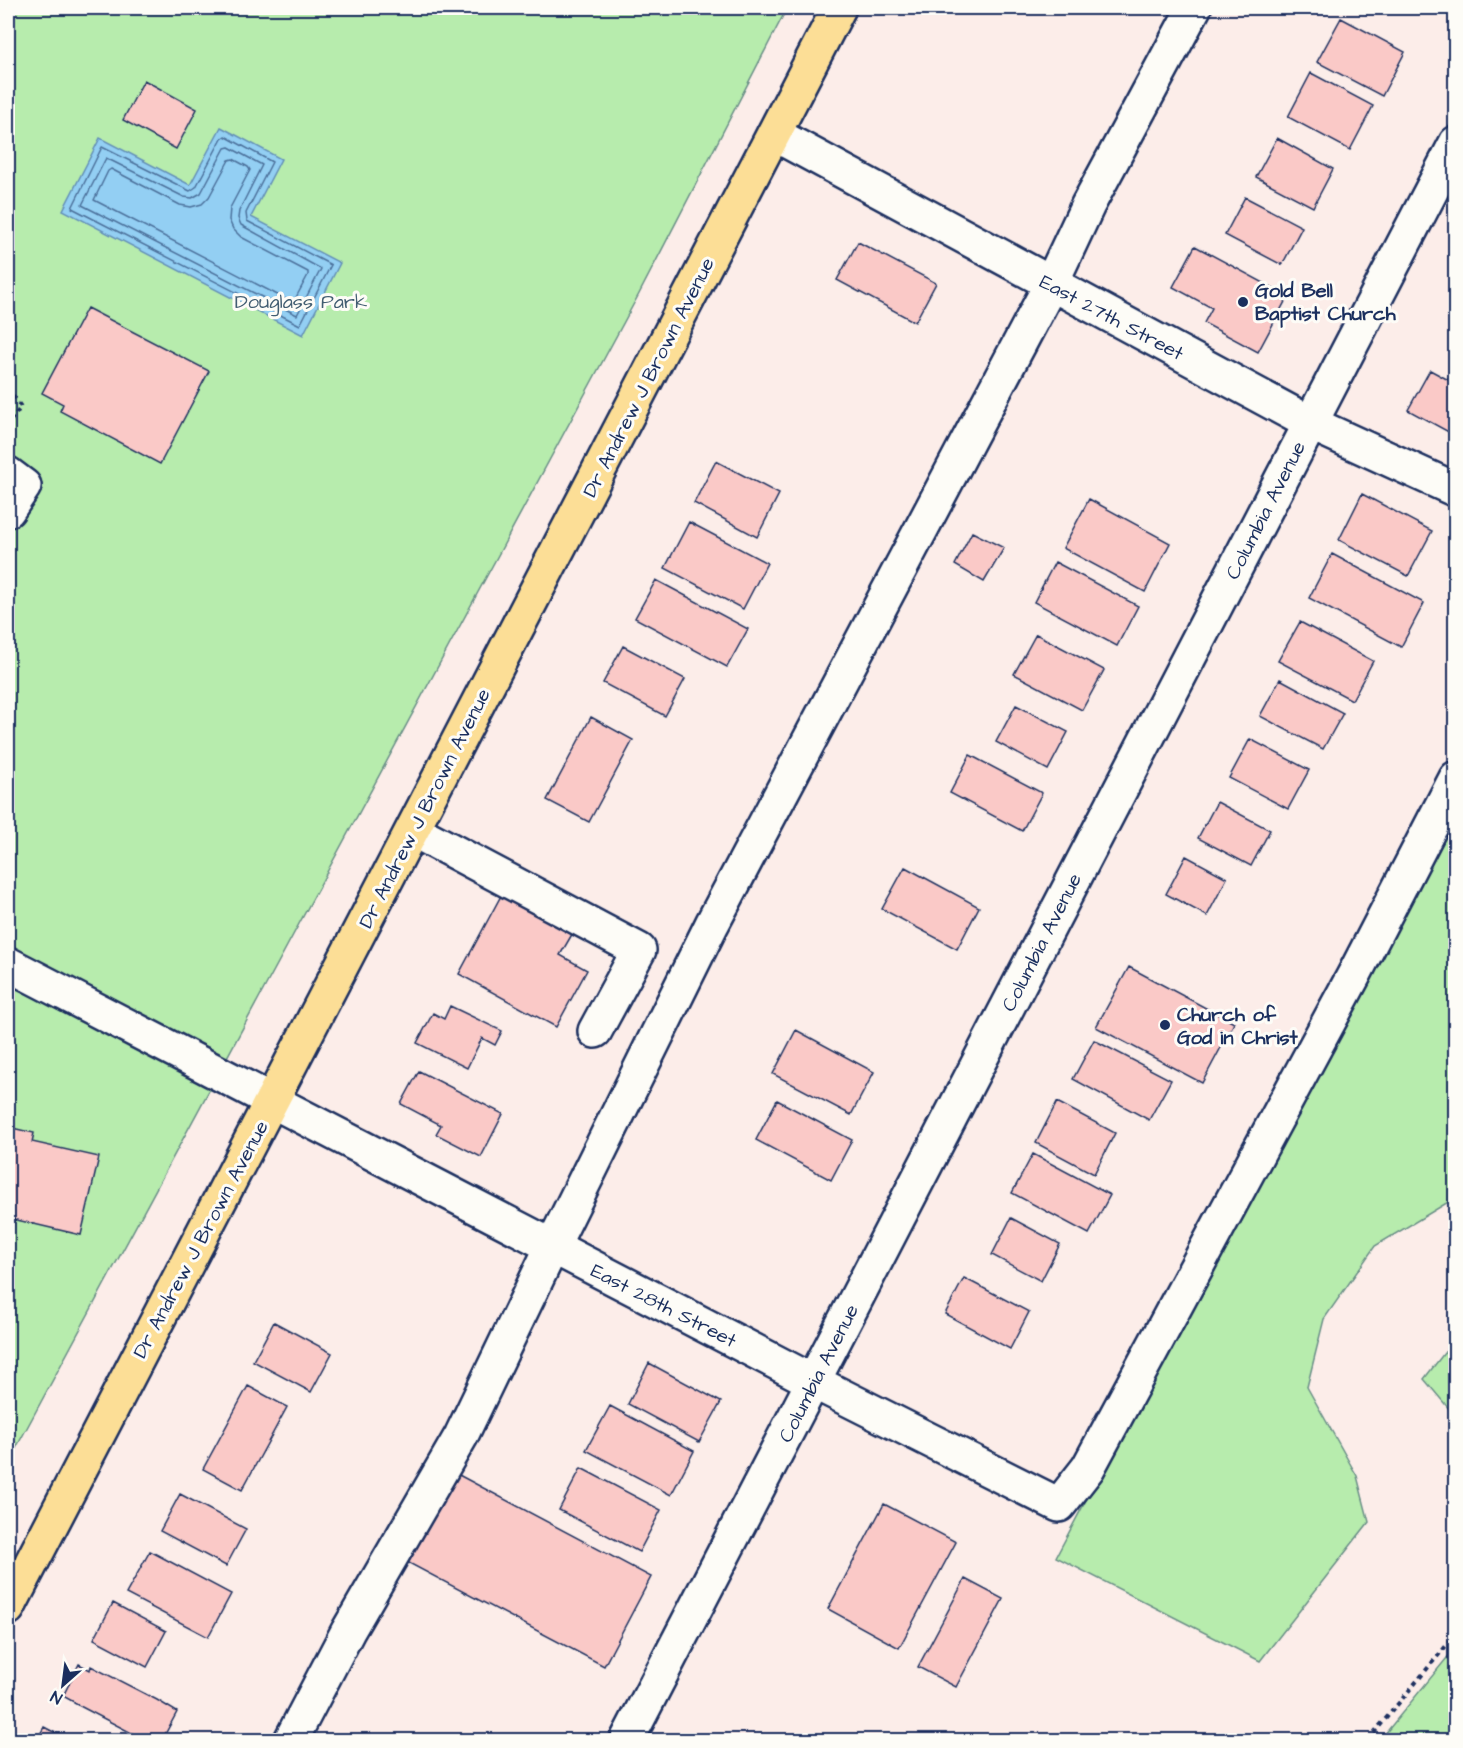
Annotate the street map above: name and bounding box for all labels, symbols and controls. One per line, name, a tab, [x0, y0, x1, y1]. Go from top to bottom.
street label: Dr Andrew J Brown Avenue	[576, 253, 722, 502]
street label: East 27th Street	[1035, 268, 1189, 368]
place label: Gold Bell Baptist Church	[1255, 277, 1397, 328]
park label: Douglass Park	[235, 288, 367, 317]
marker: Gold Bell Baptist Church	[1236, 295, 1250, 309]
street label: Columbia Avenue	[1219, 436, 1313, 584]
street label: Dr Andrew J Brown Avenue	[352, 684, 498, 933]
street label: Columbia Avenue	[995, 868, 1089, 1016]
place label: Church of God in Christ	[1177, 1001, 1299, 1052]
marker: Church of God in Christ	[1158, 1018, 1172, 1032]
street label: Dr Andrew J Brown Avenue	[126, 1116, 276, 1363]
street label: East 28th Street	[586, 1257, 741, 1355]
street label: Columbia Avenue	[772, 1299, 866, 1447]
north arrow	[33, 1655, 93, 1715]
text: N	[47, 1685, 66, 1709]

